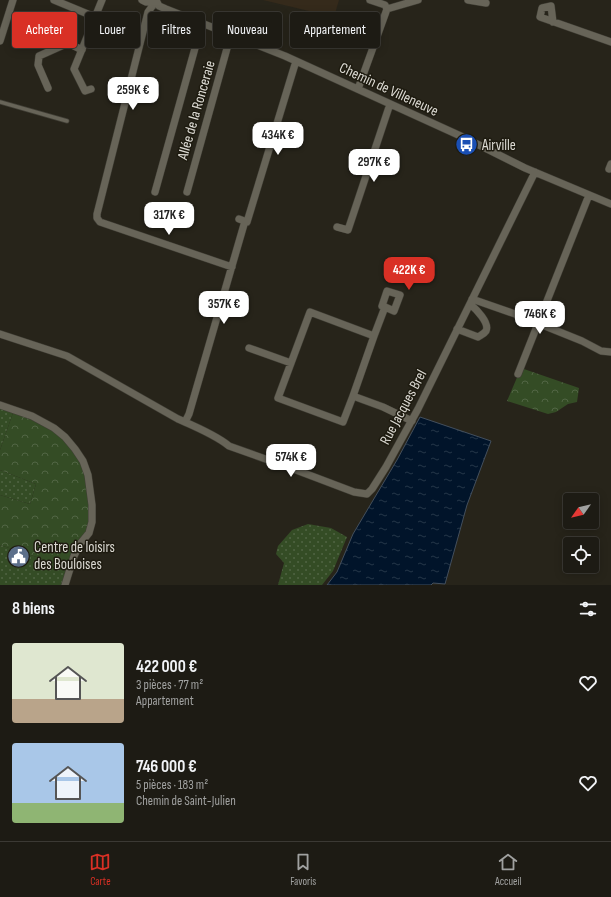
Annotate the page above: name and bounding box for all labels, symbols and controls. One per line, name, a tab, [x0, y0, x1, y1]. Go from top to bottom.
chip: Acheter	[12, 12, 77, 48]
chip: Louer	[85, 12, 140, 48]
chip: Filtres	[148, 12, 205, 48]
chip: Nouveau	[213, 12, 282, 48]
chip: Appartement	[290, 12, 380, 48]
street label: Allée de la Ronceraie	[173, 58, 220, 163]
street label: Chemin de Villeneuve	[336, 58, 441, 121]
pin: 259K €	[100, 77, 166, 111]
text: 259K €	[117, 82, 149, 98]
pin: 434K €	[245, 122, 311, 156]
text: 434K €	[261, 127, 295, 143]
bus stop icon: Airville	[454, 132, 480, 158]
place label: Airville	[481, 136, 516, 155]
pin: 297K €	[341, 149, 407, 183]
text: 297K €	[358, 154, 390, 170]
pin: 317K €	[136, 202, 202, 236]
text: 317K €	[153, 207, 185, 223]
pin: 422K €	[376, 257, 442, 291]
text: 422K €	[393, 262, 425, 278]
pin: 357K €	[191, 291, 257, 325]
text: 357K €	[208, 296, 240, 312]
pin: 746K €	[507, 301, 573, 335]
text: 746K €	[524, 306, 556, 322]
street label: Rue Jacques Brel	[376, 366, 431, 448]
pin: 574K €	[258, 444, 324, 478]
text: 574K €	[275, 449, 307, 465]
north arrow	[563, 493, 599, 529]
map controls	[563, 493, 599, 573]
button: locate	[563, 537, 599, 573]
place label: Centre de loisirs des Bouloises	[34, 538, 115, 574]
public building icon: Centre de loisirs des Bouloises	[5, 543, 31, 569]
icon: filters	[577, 598, 599, 620]
text: 8 biens	[12, 599, 55, 619]
text: 422 000 €	[136, 657, 197, 677]
icon: home	[44, 659, 92, 707]
icon: heart	[577, 672, 599, 694]
text: 3 pièces · 77 m²	[136, 677, 203, 693]
text: Appartement	[136, 693, 194, 709]
text: 746 000 €	[136, 757, 197, 777]
icon: home	[44, 759, 92, 807]
icon: heart	[577, 772, 599, 794]
text: 5 pièces · 183 m²	[136, 777, 208, 793]
text: Chemin de Saint-Julien	[136, 793, 236, 809]
tab: Carte	[89, 851, 111, 888]
tab: Favoris	[290, 851, 316, 888]
tab: Accueil	[495, 851, 522, 888]

